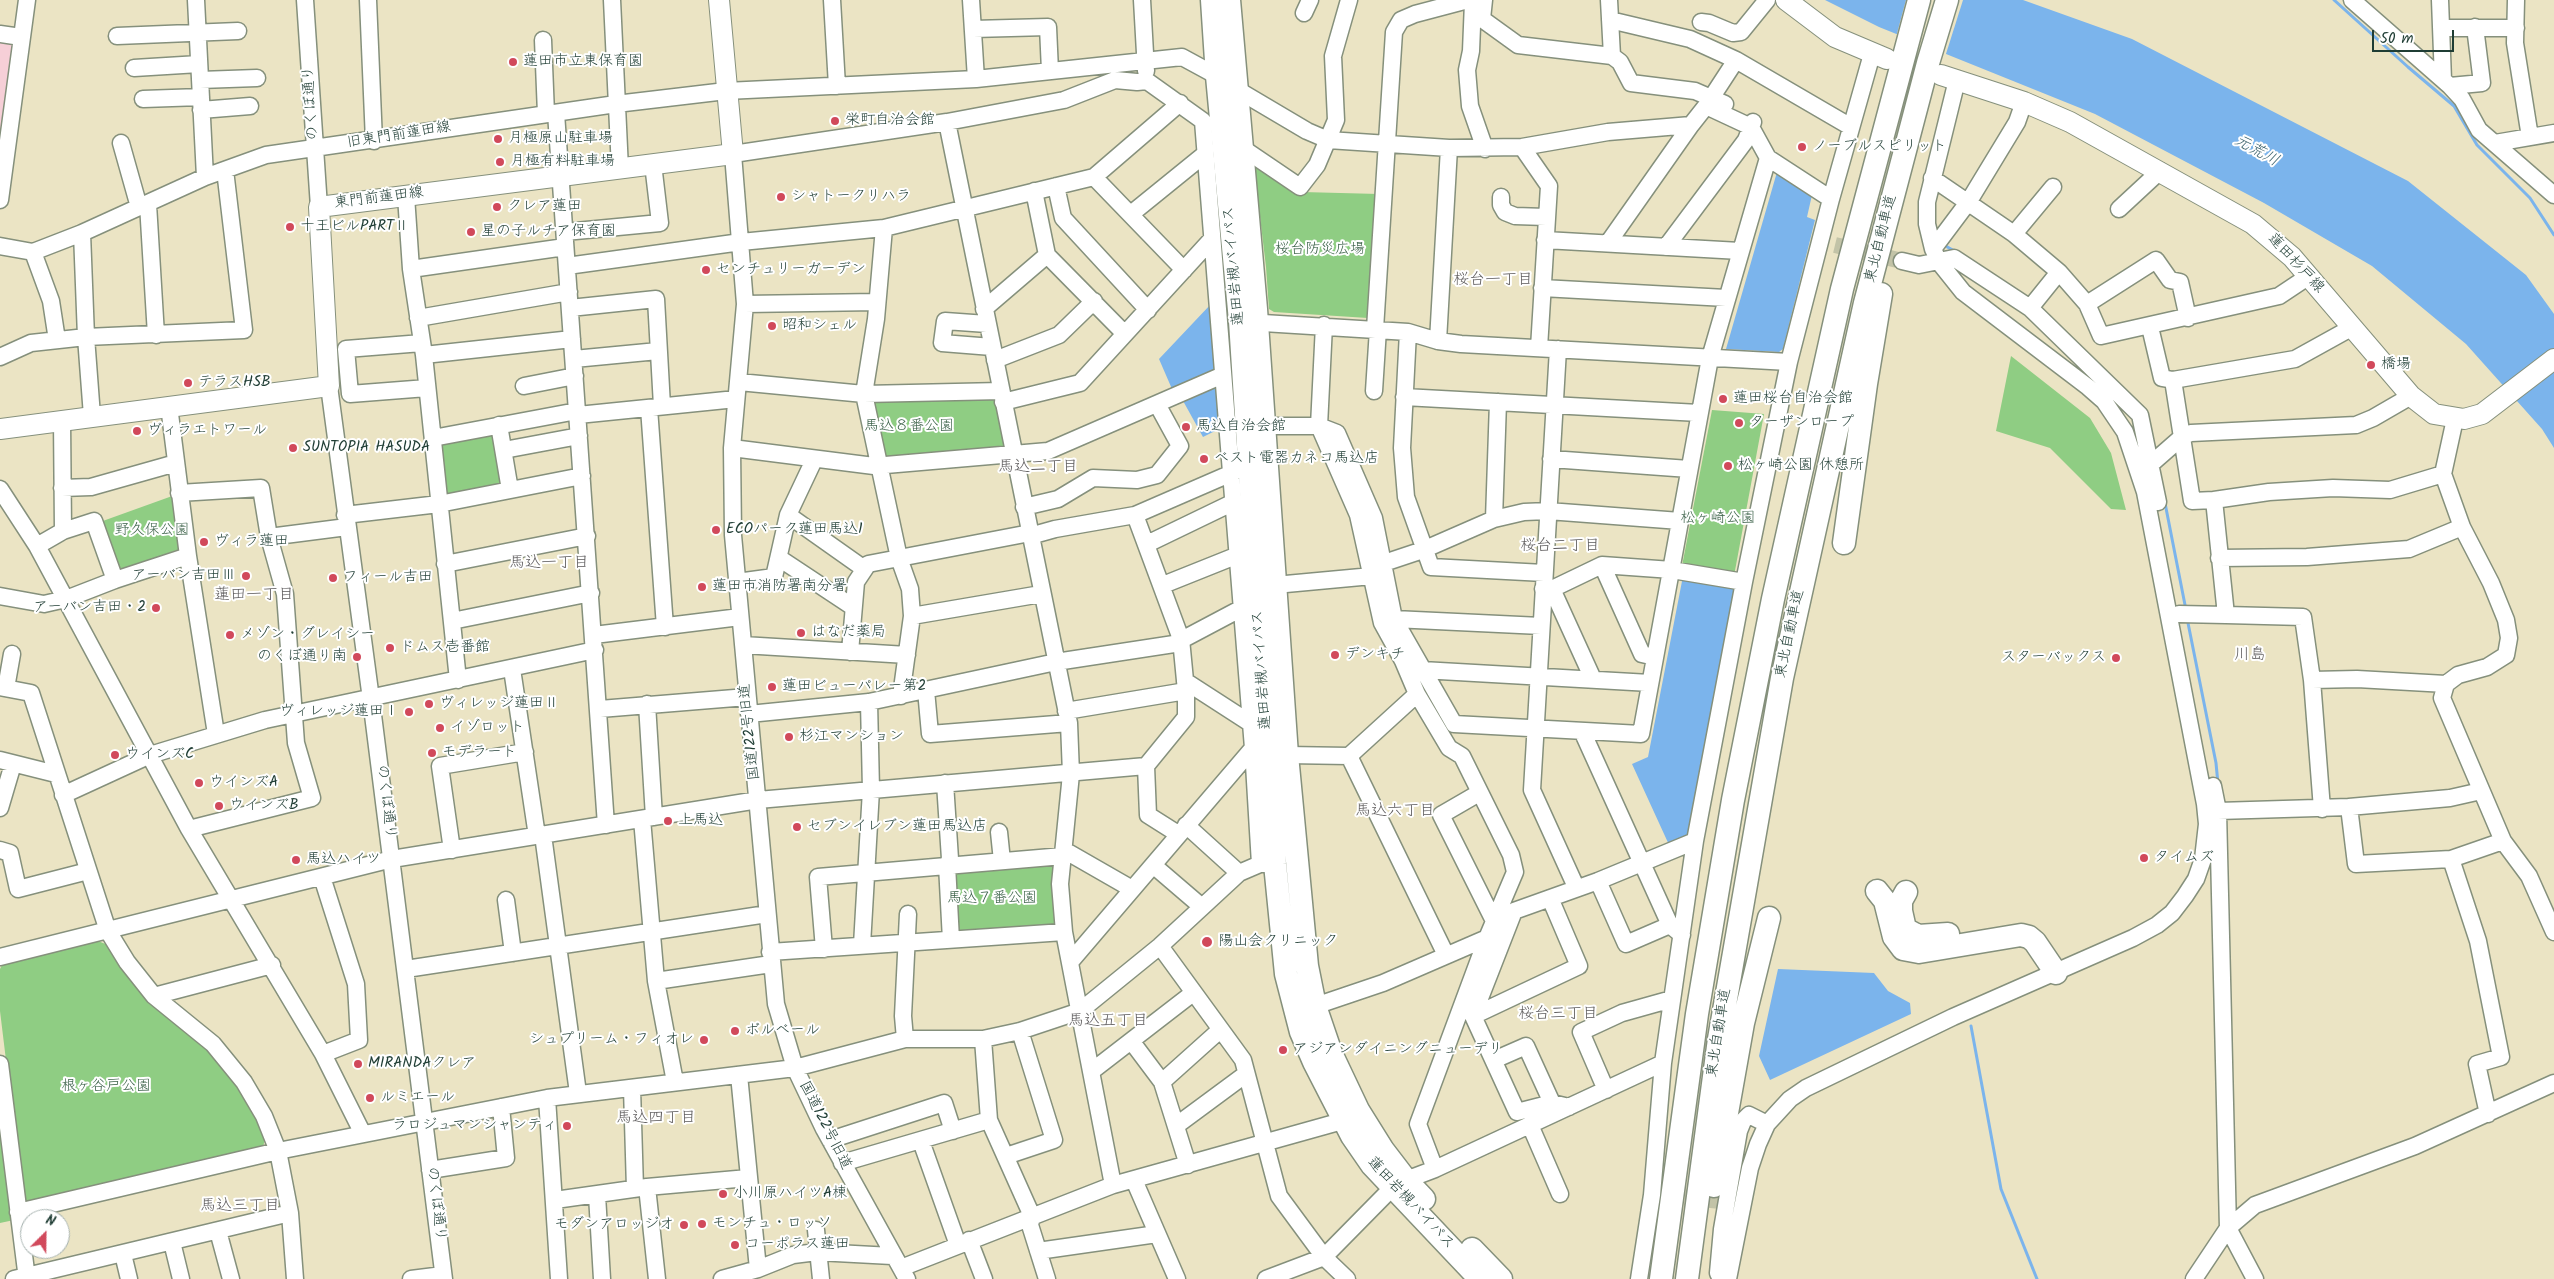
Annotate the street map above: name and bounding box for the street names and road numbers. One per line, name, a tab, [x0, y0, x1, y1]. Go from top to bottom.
street label: のくぼ通り	[300, 65, 324, 141]
street label: 旧東門前蓮田線	[346, 119, 452, 153]
street label: 東門前蓮田線	[333, 185, 425, 213]
street label: 東北自動車道	[1862, 193, 1902, 285]
street label: 蓮田岩槻バイパス	[1221, 205, 1249, 327]
street label: 蓮田杉戸線	[2263, 230, 2327, 298]
street label: 東北自動車道	[1773, 588, 1809, 680]
street label: 蓮田岩槻バイパス	[1250, 610, 1276, 730]
street label: 国道122号旧道	[737, 683, 765, 781]
street label: のくぼ通り	[371, 764, 399, 840]
street label: 東北自動車道	[1704, 987, 1736, 1079]
street label: 国道122号旧道	[794, 1079, 854, 1173]
street label: 蓮田岩槻バイパス	[1362, 1154, 1458, 1254]
street label: のくぼ通り	[421, 1166, 449, 1242]

